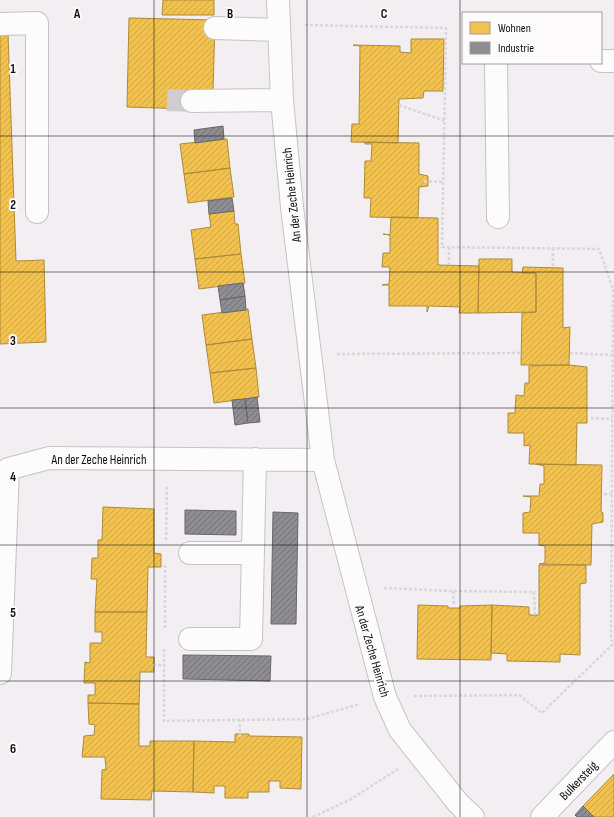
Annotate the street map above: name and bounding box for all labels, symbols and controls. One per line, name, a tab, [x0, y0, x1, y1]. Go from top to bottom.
text: A	[73, 6, 81, 22]
text: B	[227, 6, 233, 22]
text: C	[381, 6, 388, 22]
legend	[462, 12, 602, 64]
text: Wohnen	[498, 21, 531, 36]
text: Industrie	[498, 41, 534, 56]
text: 1	[10, 61, 16, 77]
street label: An der Zeche Heinrich	[279, 147, 305, 244]
text: 2	[10, 197, 16, 213]
text: 3	[10, 333, 16, 349]
street label: An der Zeche Heinrich	[50, 452, 147, 468]
text: 4	[10, 469, 16, 485]
street label: An der Zeche Heinrich	[351, 602, 393, 699]
text: 5	[10, 605, 16, 621]
text: 6	[10, 741, 16, 757]
street label: Bulkersteig	[556, 758, 601, 804]

